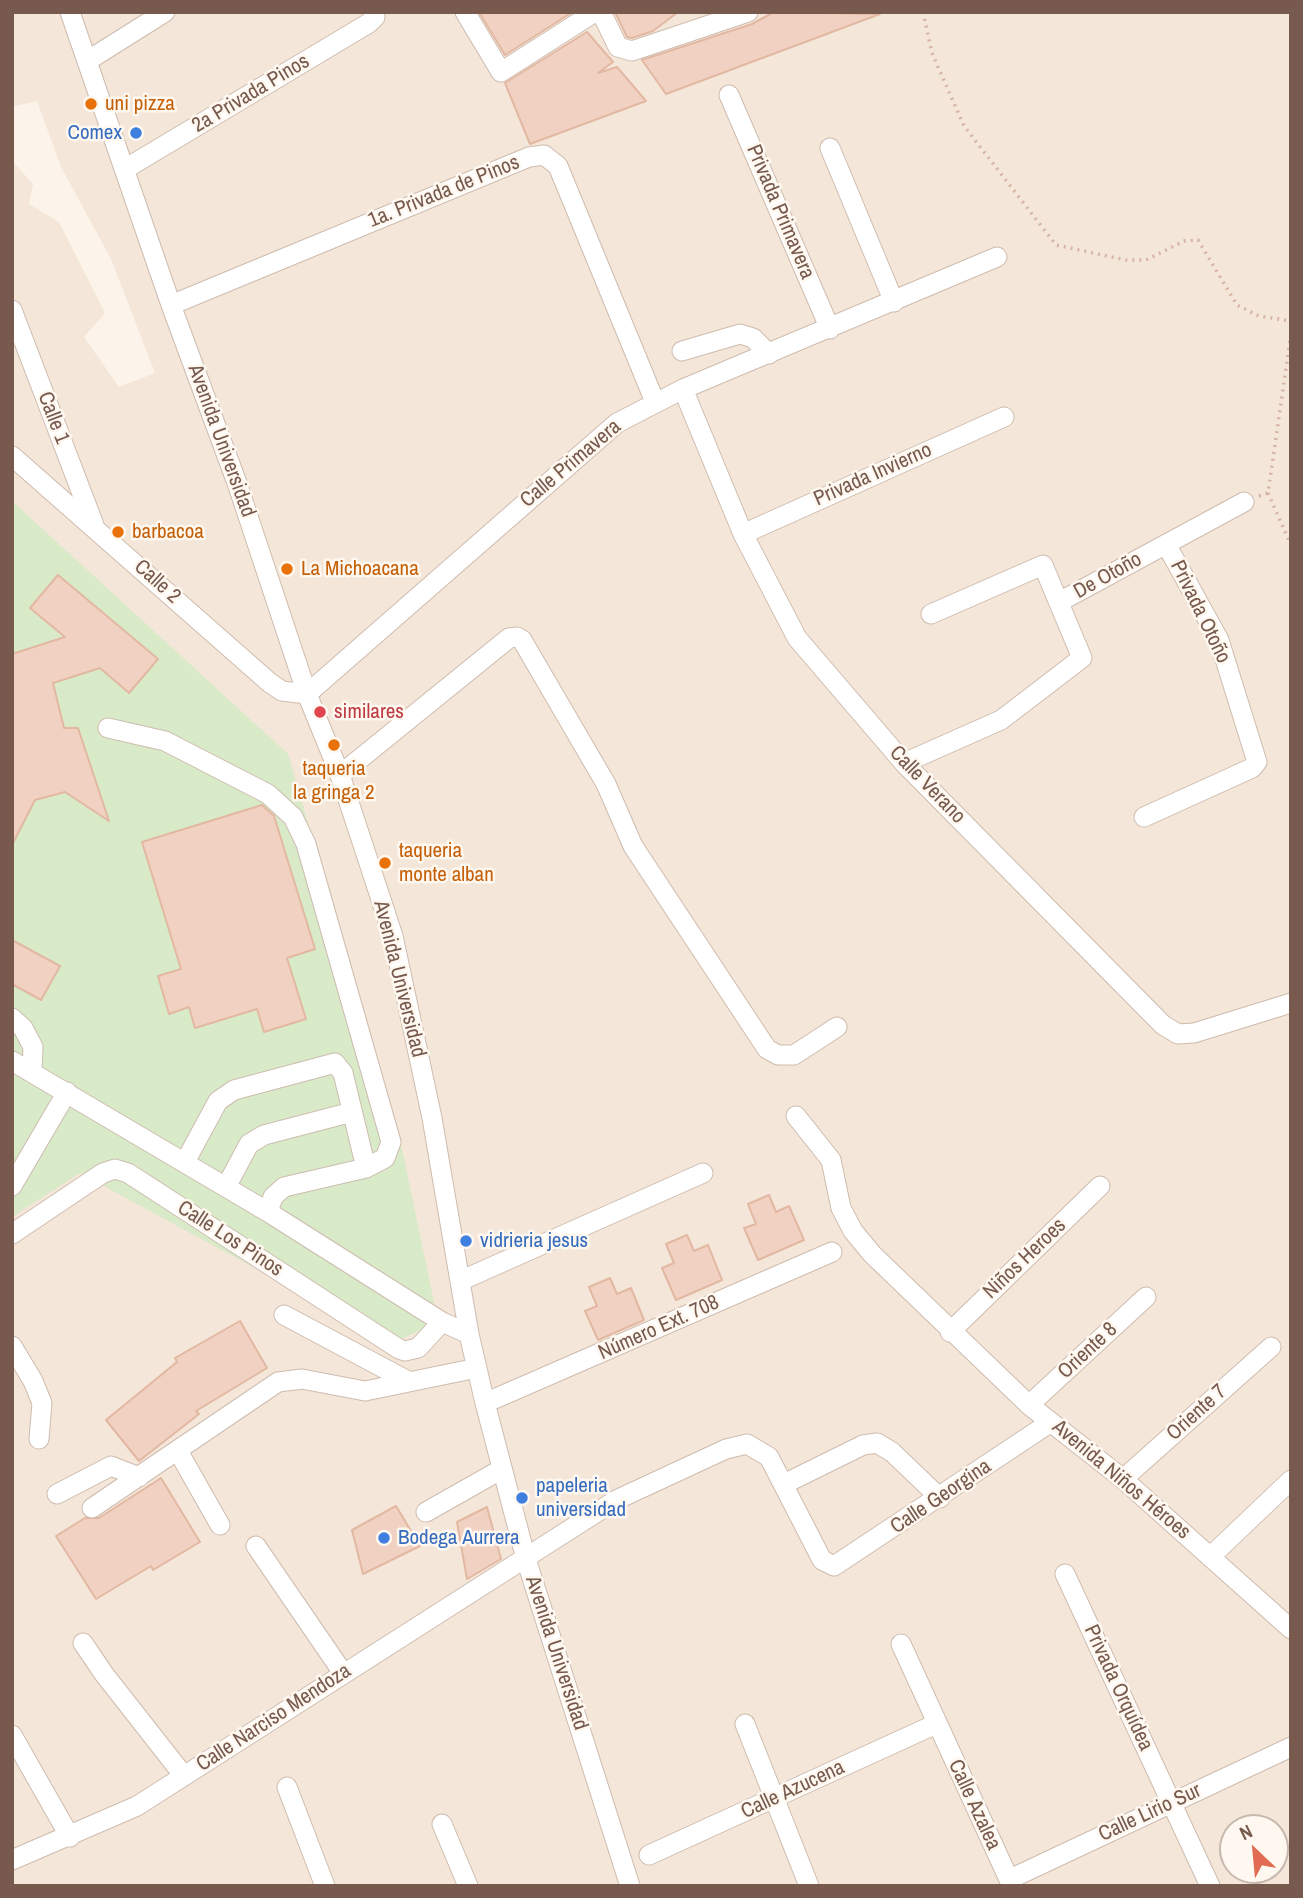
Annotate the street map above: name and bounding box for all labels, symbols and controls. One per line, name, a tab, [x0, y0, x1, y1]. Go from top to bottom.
street label: 2a Privada Pinos	[188, 49, 314, 139]
place label: uni pizza	[105, 91, 175, 117]
marker: uni pizza	[83, 96, 99, 112]
place label: Comex	[67, 120, 122, 146]
marker: Comex	[128, 125, 144, 141]
street label: Privada Primavera	[740, 141, 820, 283]
street label: 1a. Privada de Pinos	[365, 150, 523, 234]
street label: Avenida Universidad	[182, 361, 260, 521]
street label: Calle 1	[32, 388, 74, 448]
street label: Calle Primavera	[516, 415, 626, 513]
street label: Privada Invierno	[810, 438, 936, 512]
place label: barbacoa	[132, 519, 204, 545]
marker: barbacoa	[110, 524, 126, 540]
street label: De Otoño	[1070, 547, 1146, 605]
street label: Calle 2	[129, 555, 185, 609]
place label: La Michoacana	[301, 556, 419, 582]
street label: Privada Otoño	[1164, 557, 1236, 667]
marker: La Michoacana	[279, 561, 295, 577]
place label: similares	[334, 699, 404, 725]
marker: similares	[312, 704, 328, 720]
marker: taqueria la gringa 2	[326, 737, 342, 753]
street label: Calle Verano	[884, 741, 970, 829]
place label: taqueria la gringa 2	[293, 756, 375, 806]
place label: taqueria monte alban	[399, 838, 494, 888]
marker: taqueria monte alban	[377, 855, 393, 871]
street label: Avenida Universidad	[367, 898, 431, 1060]
street label: Calle Los Pinos	[173, 1196, 287, 1282]
street label: Niños Heroes	[978, 1213, 1072, 1305]
place label: vidrieria jesus	[480, 1228, 588, 1254]
marker: vidrieria jesus	[458, 1233, 474, 1249]
street label: Número Ext. 708	[595, 1290, 723, 1366]
street label: Oriente 8	[1053, 1317, 1123, 1385]
street label: Oriente 7	[1162, 1380, 1232, 1446]
street label: Avenida Niños Héroes	[1047, 1415, 1195, 1545]
street label: Calle Georgina	[886, 1454, 996, 1540]
place label: papeleria universidad	[536, 1473, 626, 1523]
marker: papeleria universidad	[514, 1490, 530, 1506]
place label: Bodega Aurrera	[398, 1525, 520, 1551]
marker: Bodega Aurrera	[376, 1530, 392, 1546]
street label: Avenida Universidad	[519, 1573, 593, 1733]
street label: Privada Orquídea	[1078, 1621, 1158, 1755]
street label: Calle Narciso Mendoza	[192, 1659, 356, 1777]
street label: Calle Azucena	[737, 1755, 849, 1825]
street label: Calle Azalea	[942, 1756, 1006, 1854]
street label: Calle Lirio Sur	[1095, 1778, 1205, 1848]
north arrow	[1219, 1814, 1289, 1884]
text: N	[1235, 1818, 1256, 1846]

